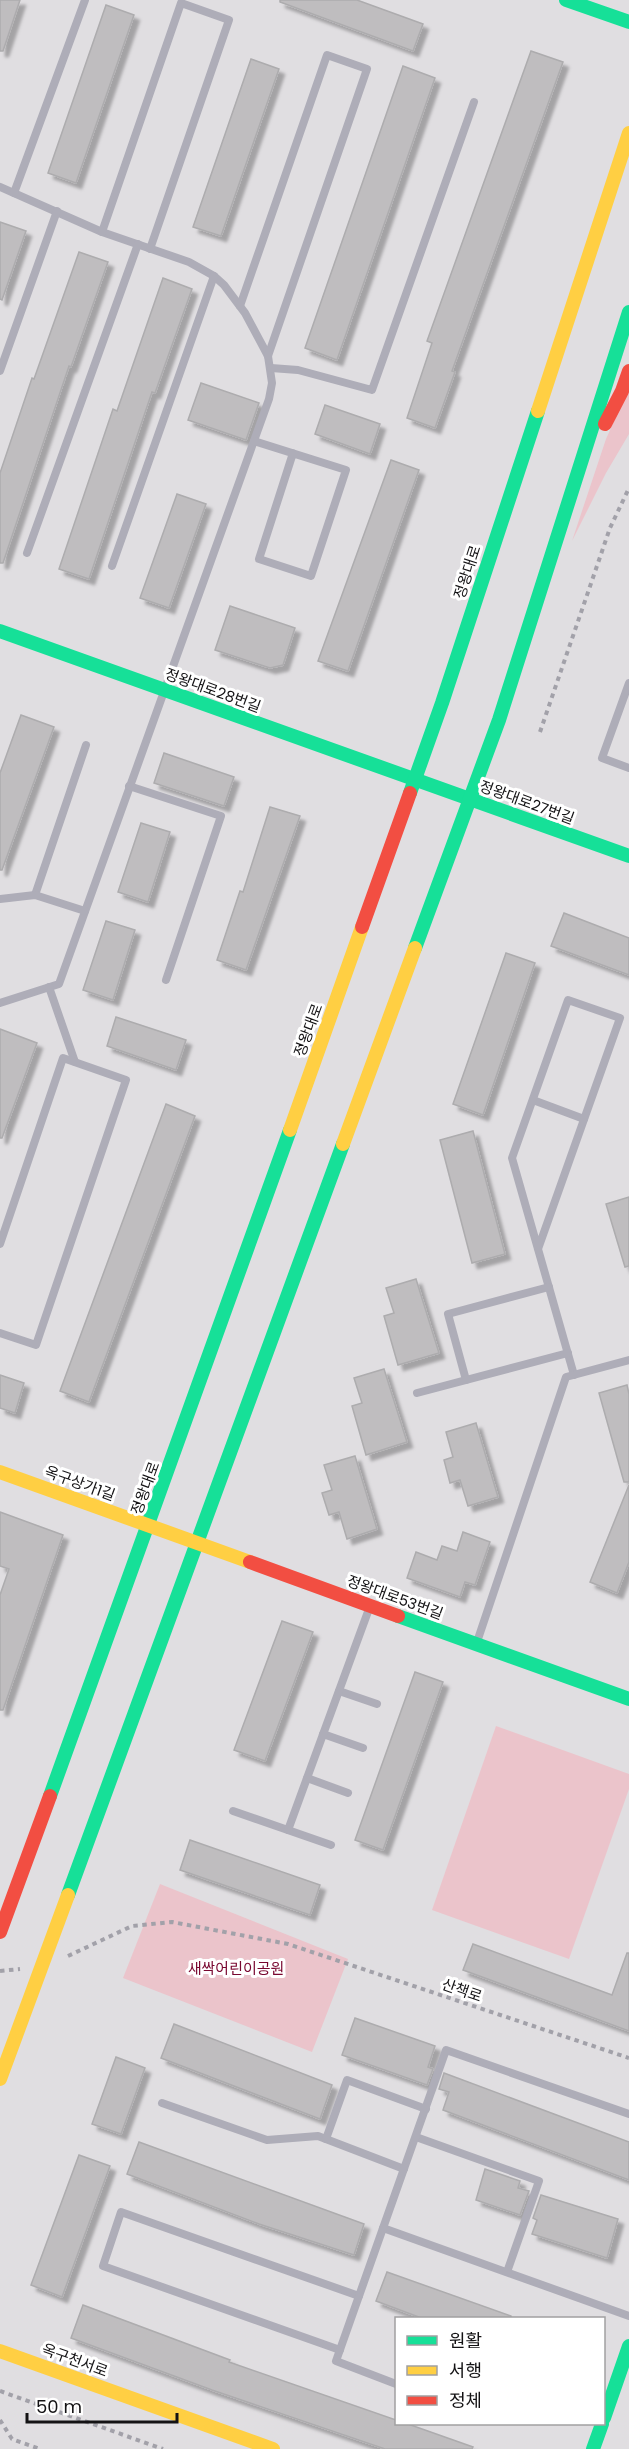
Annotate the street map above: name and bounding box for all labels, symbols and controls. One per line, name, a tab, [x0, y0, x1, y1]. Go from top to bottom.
street label: 정왕대로	[448, 543, 486, 601]
street label: 정왕대로28번길	[162, 663, 264, 717]
street label: 정왕대로27번길	[477, 775, 577, 829]
street label: 정왕대로	[289, 1000, 327, 1060]
street label: 정왕대로	[126, 1458, 164, 1518]
street label: 옥구상가1길	[42, 1461, 118, 1505]
street label: 정왕대로53번길	[344, 1570, 446, 1624]
park label: 새싹어린이공원	[188, 1958, 284, 1979]
street label: 산책로	[439, 1973, 485, 2007]
legend	[395, 2317, 605, 2425]
text: 원활	[449, 2328, 482, 2353]
street label: 옥구천서로	[39, 2338, 111, 2382]
text: 서행	[449, 2358, 482, 2383]
scale bar	[27, 2386, 177, 2424]
text: 정체	[449, 2388, 482, 2413]
text: 50 m	[36, 2394, 82, 2419]

